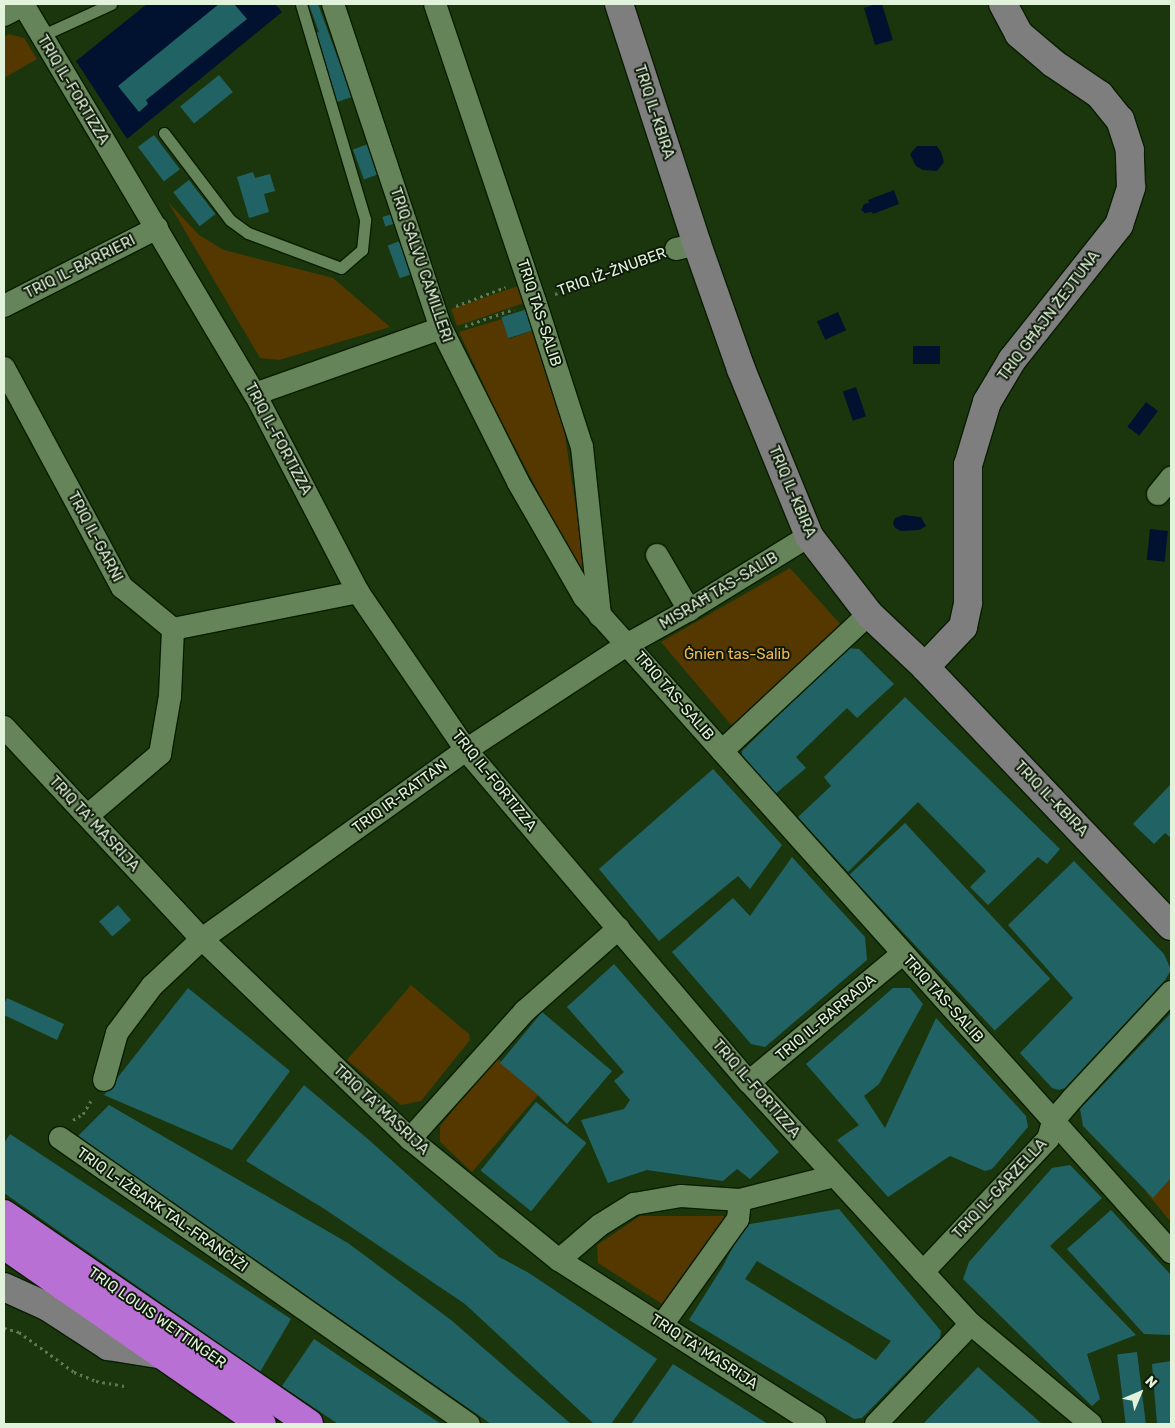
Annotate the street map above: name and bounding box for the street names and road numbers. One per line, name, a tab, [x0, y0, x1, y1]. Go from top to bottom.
street label: TRIQ IL-FORTIZZA	[33, 32, 113, 148]
street label: TRIQ IL-KBIRA	[630, 63, 678, 161]
street label: TRIQ SALVU CAMILLERI	[386, 185, 456, 345]
street label: TRIQ IL-BARRIERI	[22, 231, 138, 303]
street label: TRIQ IŻ-ŻNUBER	[555, 244, 669, 300]
street label: TRIQ GĦAJN ŻEJTUNA	[994, 247, 1104, 385]
street label: TRIQ TAS-SALIB	[513, 257, 565, 369]
street label: TRIQ IL-FORTIZZA	[241, 380, 315, 498]
street label: TRIQ IL-KBIRA	[765, 443, 819, 541]
street label: TRIQ IL-GARNI	[64, 489, 126, 585]
street label: MISRAĦ TAS-SALIB	[656, 549, 782, 633]
street label: TRIQ TAS-SALIB	[630, 648, 718, 744]
street label: TRIQ IL-FORTIZZA	[448, 727, 540, 835]
street label: TRIQ IR-RATTAN	[349, 757, 451, 837]
street label: TRIQ IL-KBIRA	[1010, 757, 1092, 841]
street label: TRIQ TA' MASRIJA	[45, 772, 143, 876]
street label: TRIQ TAS-SALIB	[899, 951, 987, 1047]
street label: TRIQ IL-BARRADA	[772, 971, 880, 1065]
street label: TRIQ IL-FORTIZZA	[708, 1036, 804, 1142]
street label: TRIQ TA' MASRIJA	[329, 1061, 433, 1159]
street label: TRIQ IL-GARZELLA	[949, 1135, 1051, 1243]
street label: TRIQ L-IŻBARK TAL-FRANĊIŻI	[73, 1144, 251, 1276]
street label: TRIQ LOUIS WETTINGER	[84, 1263, 230, 1373]
street label: TRIQ TA' MASRIJA	[647, 1311, 761, 1393]

